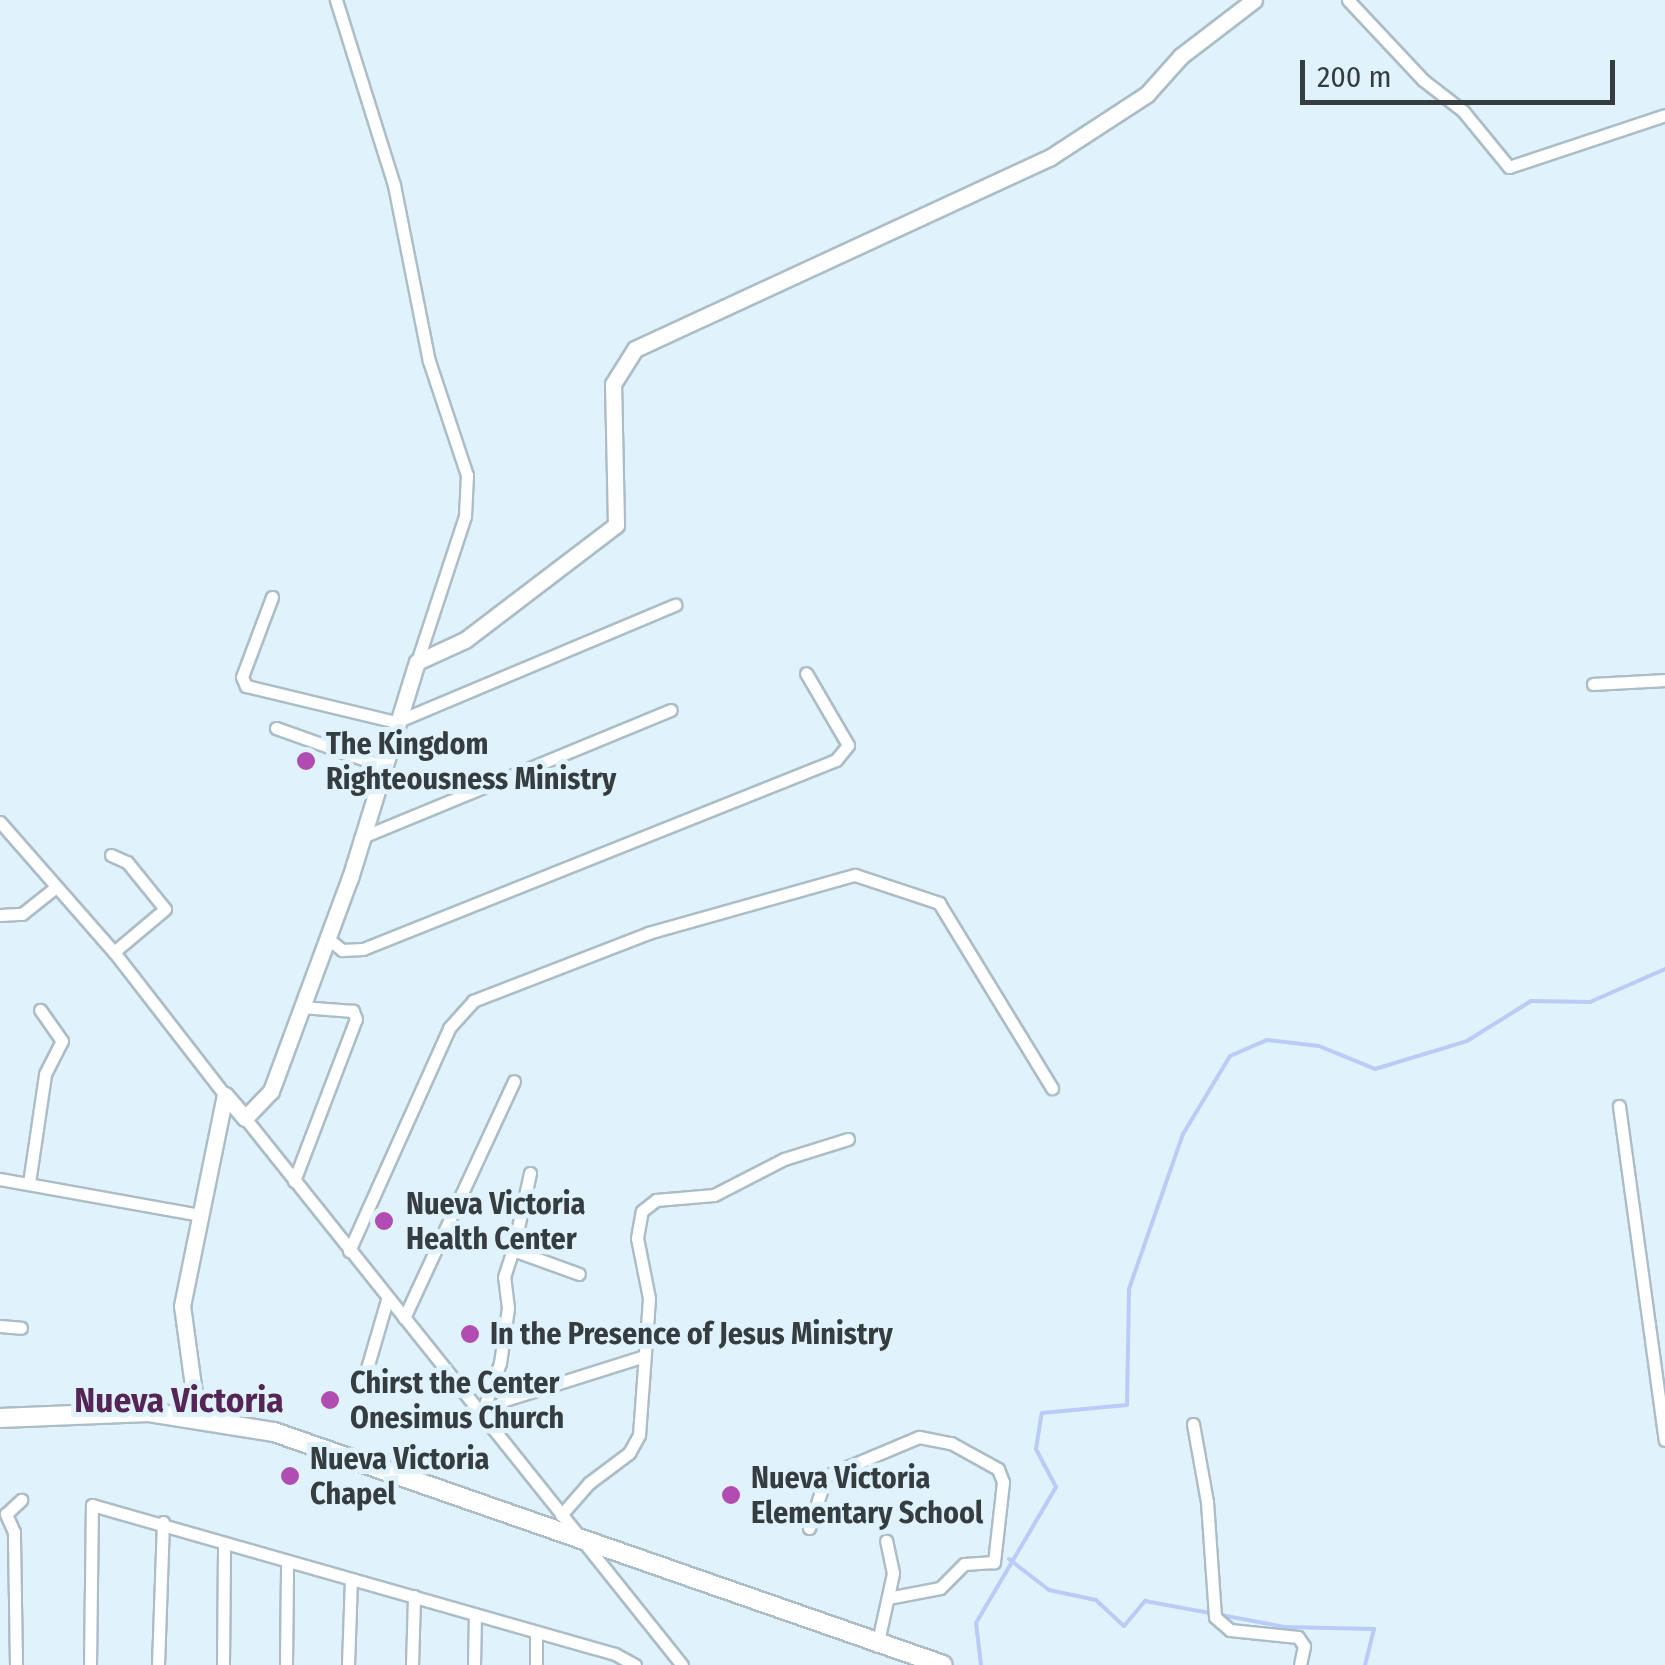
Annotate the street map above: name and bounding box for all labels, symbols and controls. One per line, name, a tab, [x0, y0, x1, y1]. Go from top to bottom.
scale bar	[1305, 40, 1620, 102]
text: 200 m	[1317, 59, 1392, 95]
place label: The Kingdom Righteousness Ministry	[326, 726, 616, 796]
marker: The Kingdom Righteousness Ministry	[295, 750, 317, 772]
place label: Nueva Victoria Health Center	[406, 1186, 585, 1256]
marker: Nueva Victoria Health Center	[371, 1208, 397, 1234]
place label: In the Presence of Jesus Ministry	[490, 1316, 893, 1352]
marker: In the Presence of Jesus Ministry	[459, 1323, 481, 1345]
place label: Chirst the Center Onesimus Church	[350, 1365, 564, 1436]
district label: Nueva Victoria	[74, 1379, 284, 1421]
marker: Chirst the Center Onesimus Church	[319, 1389, 341, 1411]
place label: Nueva Victoria Chapel	[310, 1441, 489, 1512]
place label: Nueva Victoria Elementary School	[751, 1460, 983, 1530]
marker: Nueva Victoria Chapel	[279, 1465, 301, 1487]
marker: Nueva Victoria Elementary School	[720, 1484, 742, 1506]

